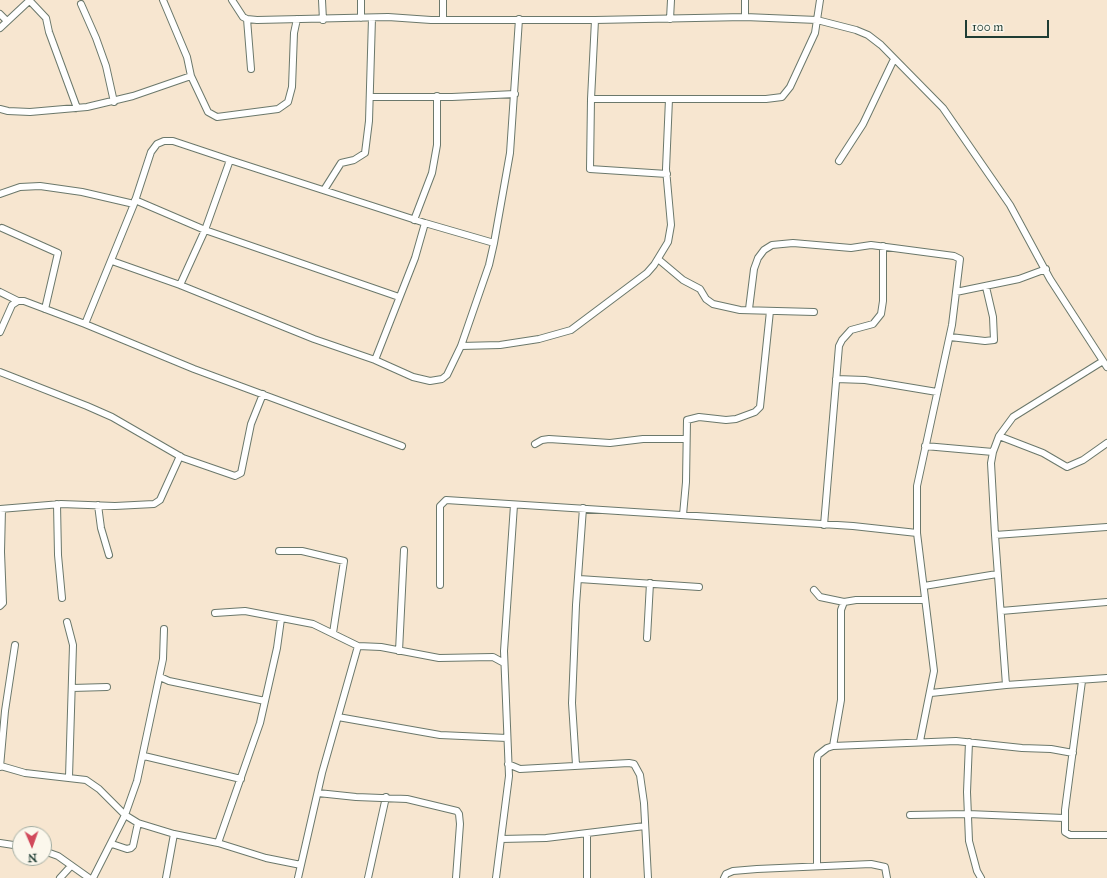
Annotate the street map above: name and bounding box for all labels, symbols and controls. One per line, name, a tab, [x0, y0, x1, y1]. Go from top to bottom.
scale bar	[967, 12, 1051, 38]
text: 100 m	[972, 20, 1003, 34]
north arrow	[12, 826, 52, 866]
text: N	[28, 851, 37, 864]

